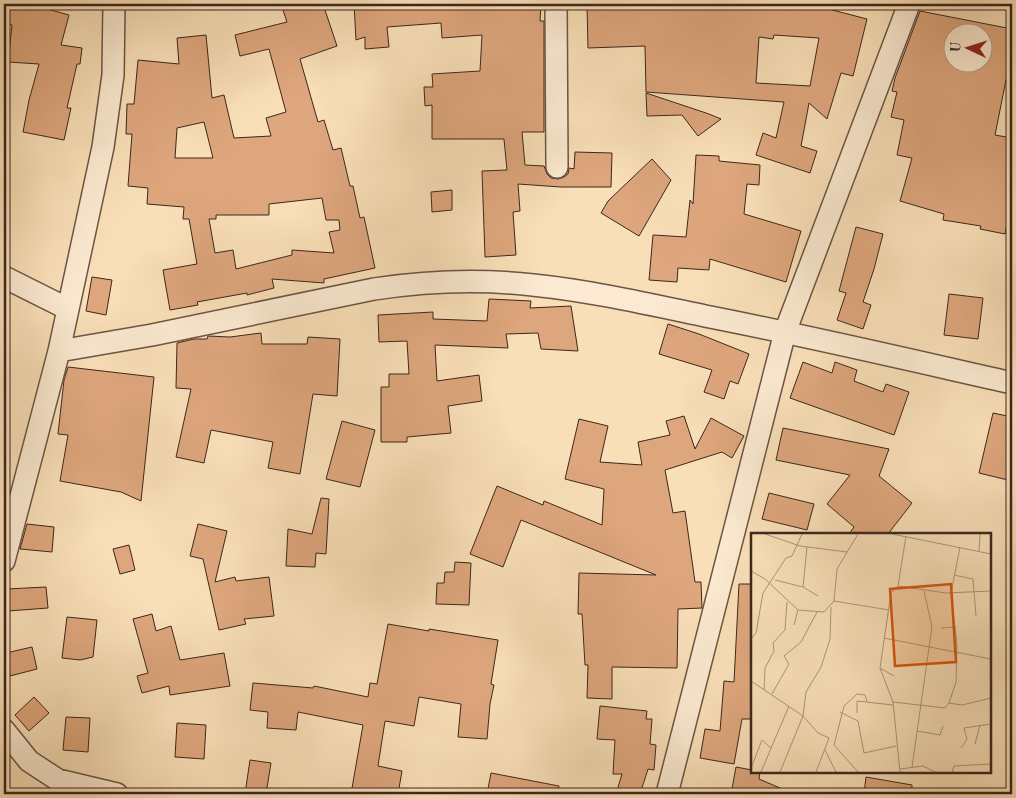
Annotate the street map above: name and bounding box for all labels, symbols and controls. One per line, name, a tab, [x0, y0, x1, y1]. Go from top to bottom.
north arrow	[944, 22, 994, 72]
text: U	[949, 41, 963, 53]
inset map	[751, 533, 991, 773]

